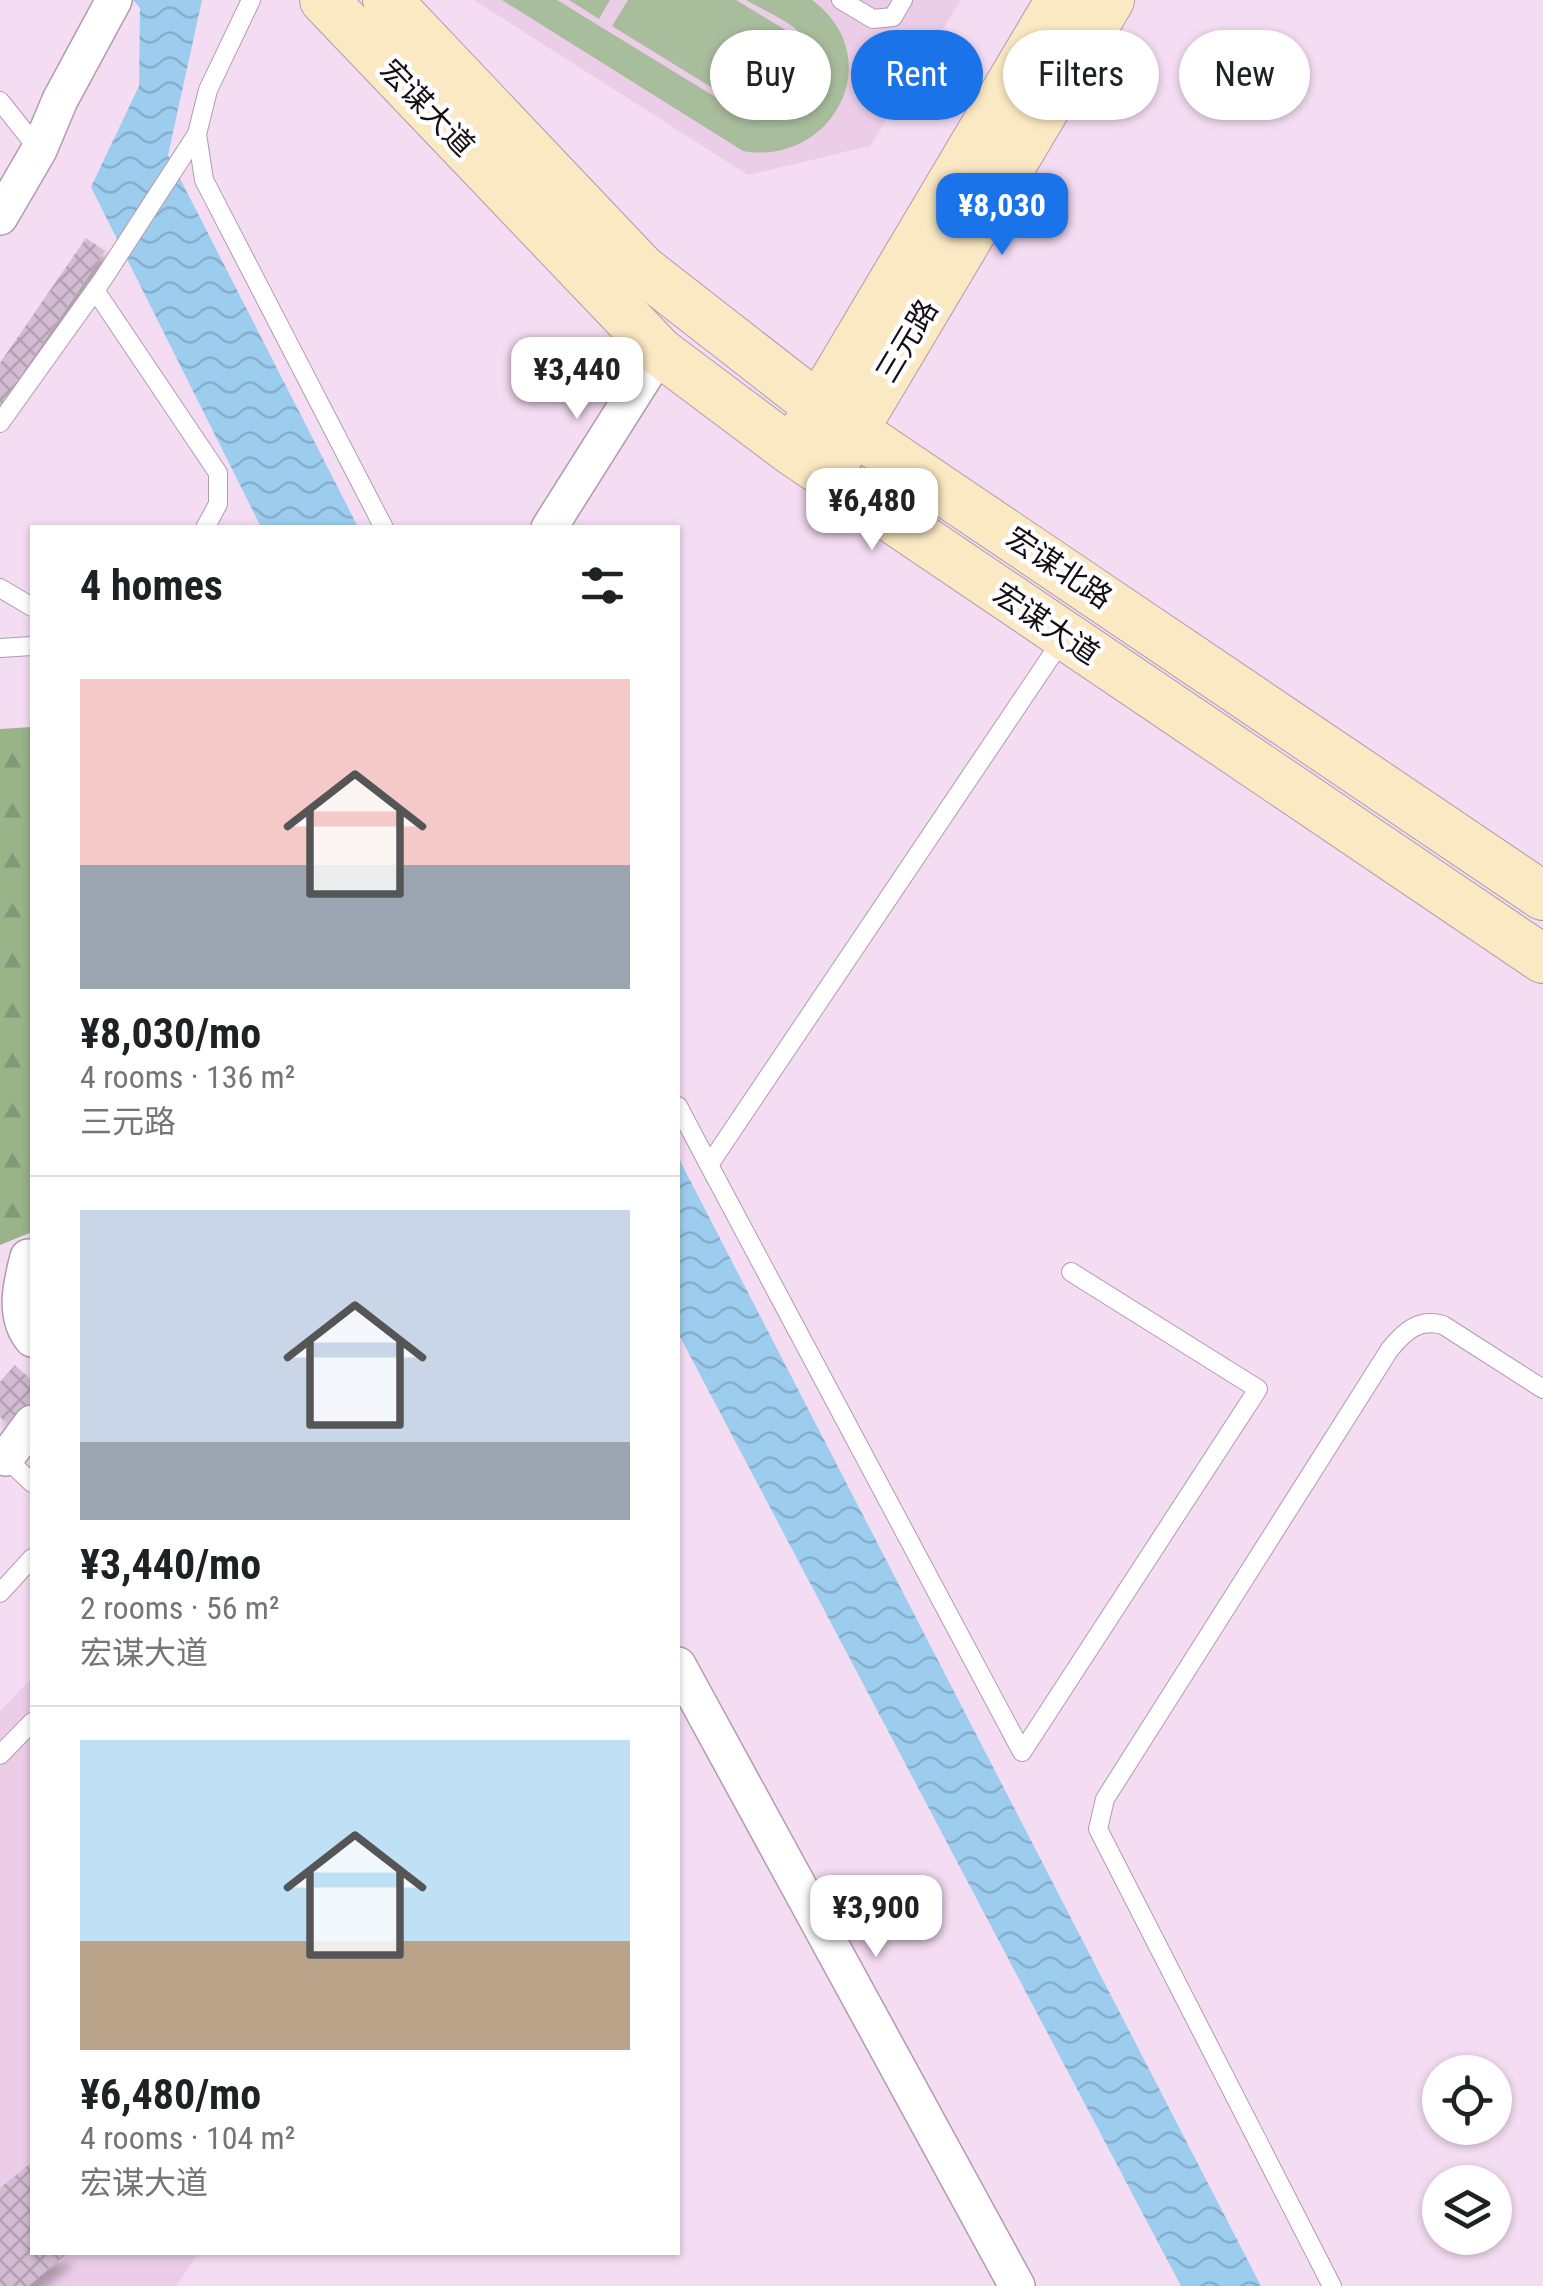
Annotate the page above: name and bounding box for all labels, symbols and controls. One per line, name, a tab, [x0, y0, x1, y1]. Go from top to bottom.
chip: Buy	[710, 30, 831, 120]
chip: Rent	[851, 30, 983, 120]
chip: Filters	[1003, 30, 1159, 120]
chip: New	[1179, 30, 1310, 120]
street label: 宏谋大道	[373, 52, 482, 163]
pin: ¥8,030	[921, 173, 1083, 258]
text: ¥8,030	[958, 186, 1046, 224]
street label: 三元路	[868, 293, 945, 388]
pin: ¥3,440	[496, 337, 658, 422]
text: ¥3,440	[533, 350, 621, 388]
pin: ¥6,480	[791, 468, 953, 553]
text: ¥6,480	[828, 481, 916, 519]
street label: 宏谋北路	[1000, 520, 1119, 616]
icon: filters	[575, 558, 630, 613]
text: 4 homes	[80, 561, 223, 610]
street label: 宏谋大道	[987, 576, 1106, 672]
icon: home	[265, 744, 445, 924]
text: ¥8,030/mo	[80, 1009, 261, 1058]
text: 4 rooms · 136 m²	[80, 1058, 295, 1096]
text: 三元路	[80, 1103, 176, 1141]
icon: home	[265, 1275, 445, 1455]
text: ¥3,440/mo	[80, 1540, 261, 1589]
text: 2 rooms · 56 m²	[80, 1589, 279, 1627]
text: 宏谋大道	[80, 1634, 208, 1672]
icon: home	[265, 1805, 445, 1985]
pin: ¥3,900	[795, 1875, 957, 1960]
text: ¥3,900	[832, 1888, 920, 1926]
map controls	[1422, 2055, 1512, 2255]
button: locate	[1422, 2055, 1512, 2145]
text: ¥6,480/mo	[80, 2070, 261, 2119]
text: 4 rooms · 104 m²	[80, 2119, 295, 2157]
text: 宏谋大道	[80, 2164, 208, 2202]
button: layers	[1422, 2165, 1512, 2255]

